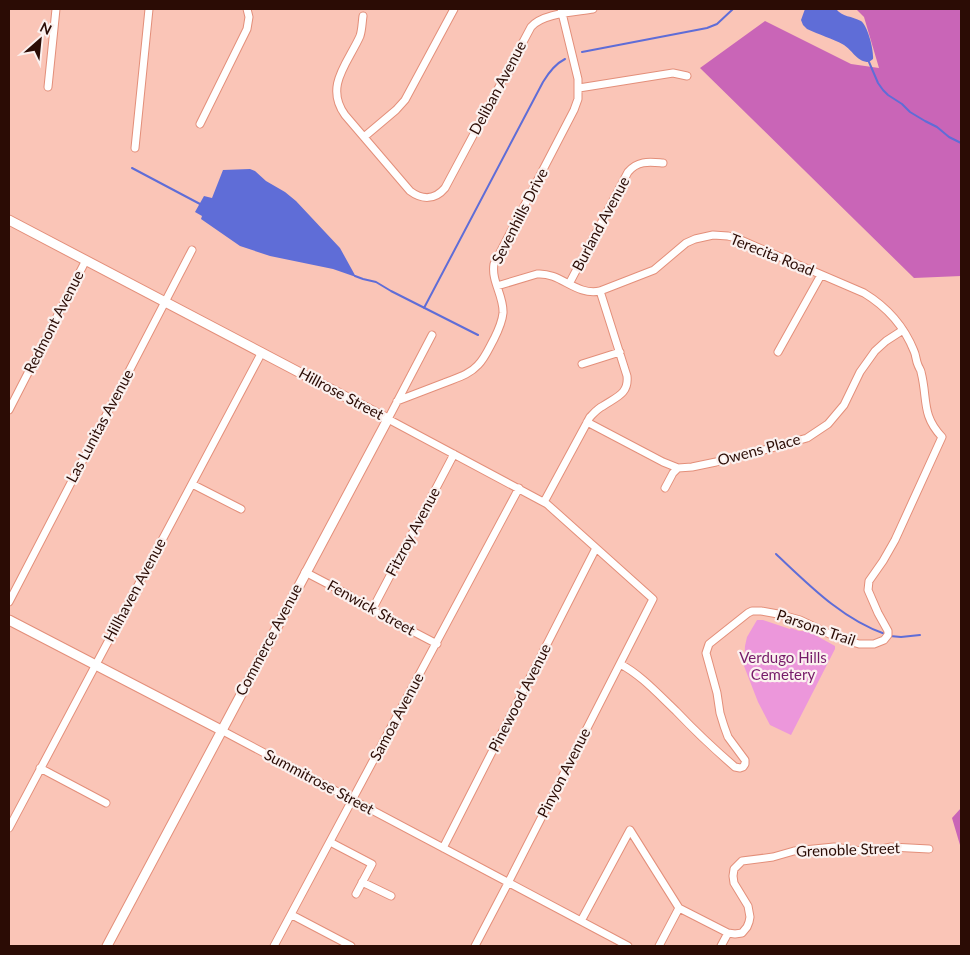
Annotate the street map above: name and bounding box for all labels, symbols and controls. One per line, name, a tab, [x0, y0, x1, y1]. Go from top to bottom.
north arrow	[15, 15, 65, 65]
text: N	[37, 18, 55, 38]
street label: Deliban Avenue	[465, 38, 529, 137]
street label: Sevenhills Drive	[487, 165, 551, 266]
street label: Burland Avenue	[568, 173, 633, 274]
street label: Terecita Road	[728, 229, 817, 279]
street label: Redmont Avenue	[20, 267, 87, 376]
street label: Hillrose Street	[296, 363, 387, 423]
street label: Las Lunitas Avenue	[62, 366, 137, 485]
street label: Owens Place	[715, 429, 802, 469]
street label: Fitzroy Avenue	[381, 484, 443, 579]
street label: Hillhaven Avenue	[99, 535, 169, 644]
street label: Fenwick Street	[324, 576, 419, 639]
street label: Commerce Avenue	[231, 580, 305, 699]
street label: Parsons Trail	[775, 605, 858, 649]
street label: Pinewood Avenue	[484, 640, 554, 755]
park label: Verdugo Hills Cemetery	[739, 648, 827, 683]
street label: Samoa Avenue	[365, 670, 427, 763]
street label: Pinyon Avenue	[533, 725, 593, 820]
street label: Summitrose Street	[262, 745, 378, 818]
street label: Grenoble Street	[796, 838, 901, 860]

